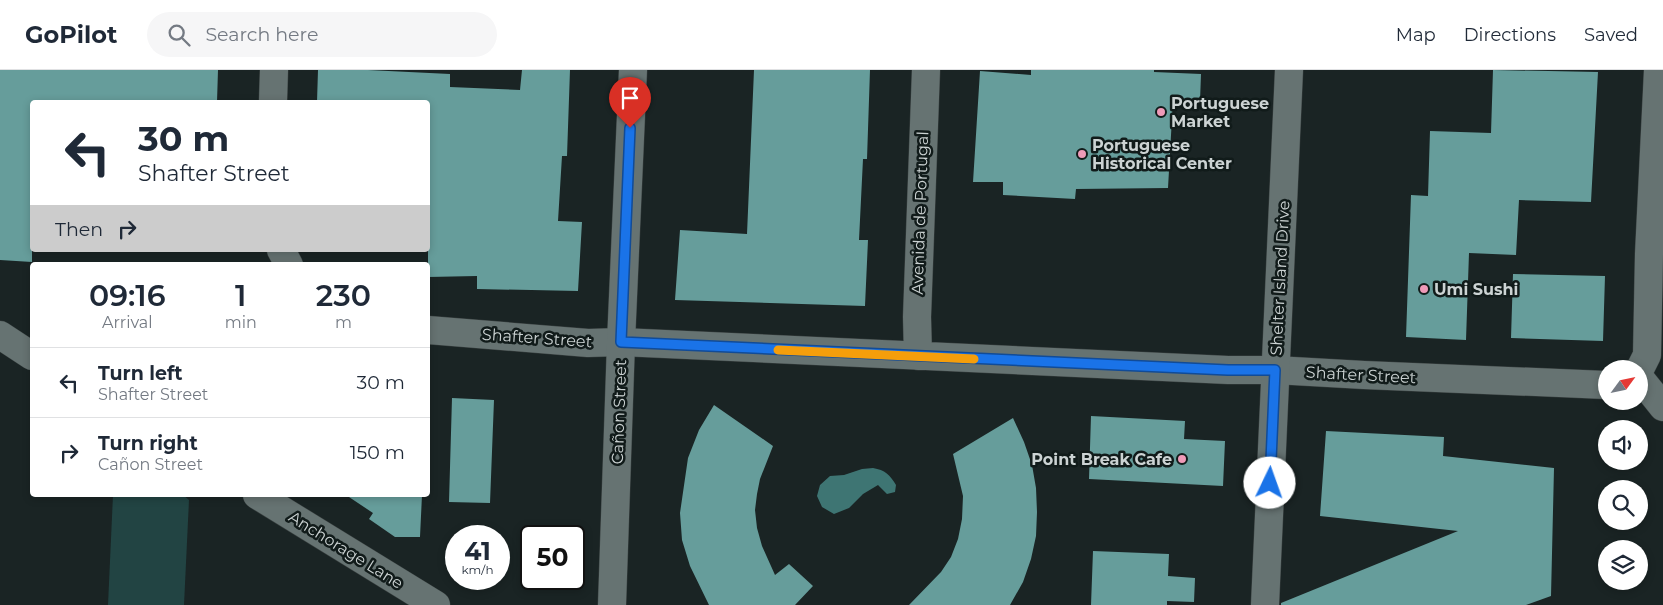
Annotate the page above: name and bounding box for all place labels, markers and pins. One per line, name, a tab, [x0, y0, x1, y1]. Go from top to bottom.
pin	[609, 77, 651, 128]
place label: Portuguese Market	[1171, 94, 1269, 131]
marker: Portuguese Market	[1155, 106, 1167, 118]
place label: Portuguese Historical Center	[1092, 136, 1232, 173]
marker: Portuguese Historical Center	[1076, 148, 1088, 160]
place label: Umi Sushi	[1434, 280, 1518, 299]
marker: Umi Sushi	[1418, 283, 1430, 295]
place label: Point Break Cafe	[1031, 450, 1172, 469]
marker: Point Break Cafe	[1176, 453, 1188, 465]

